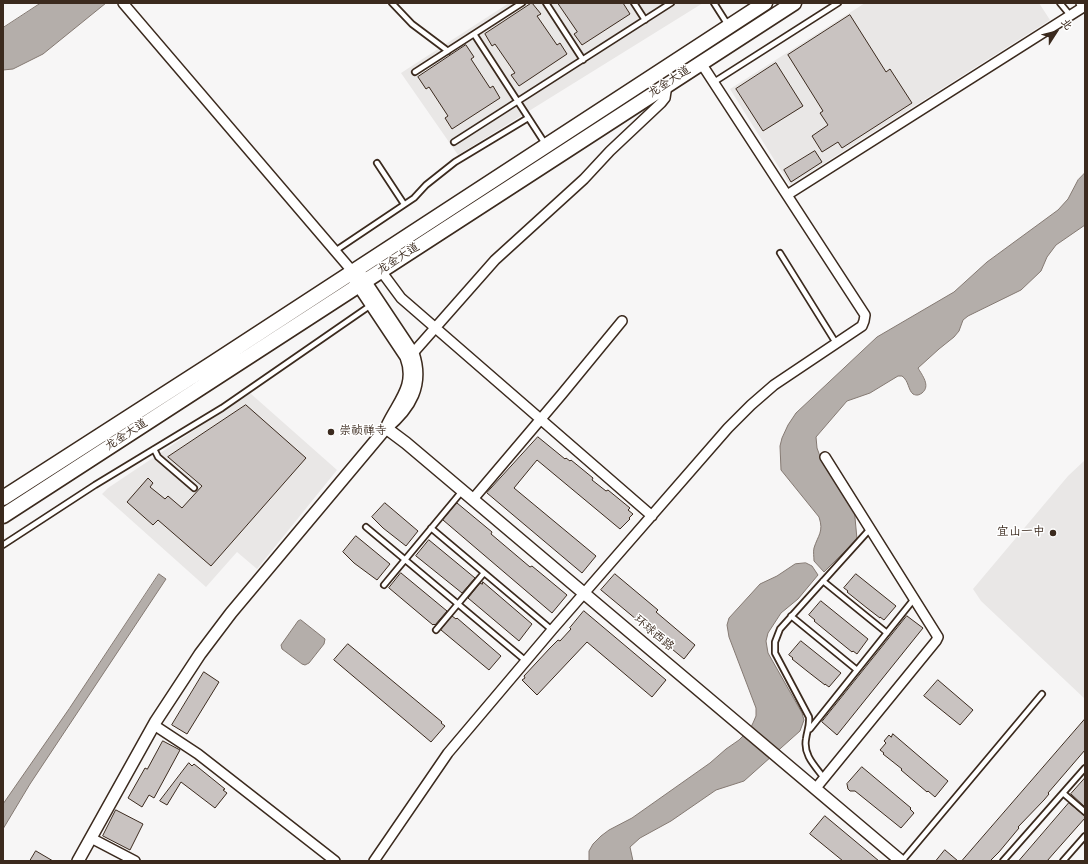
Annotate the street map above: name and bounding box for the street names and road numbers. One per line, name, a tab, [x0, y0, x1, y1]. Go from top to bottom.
street label: 龙金大道	[646, 64, 694, 102]
street label: 龙金大道	[375, 241, 423, 279]
street label: 龙金大道	[103, 417, 151, 455]
street label: 环球西路	[630, 613, 676, 655]

